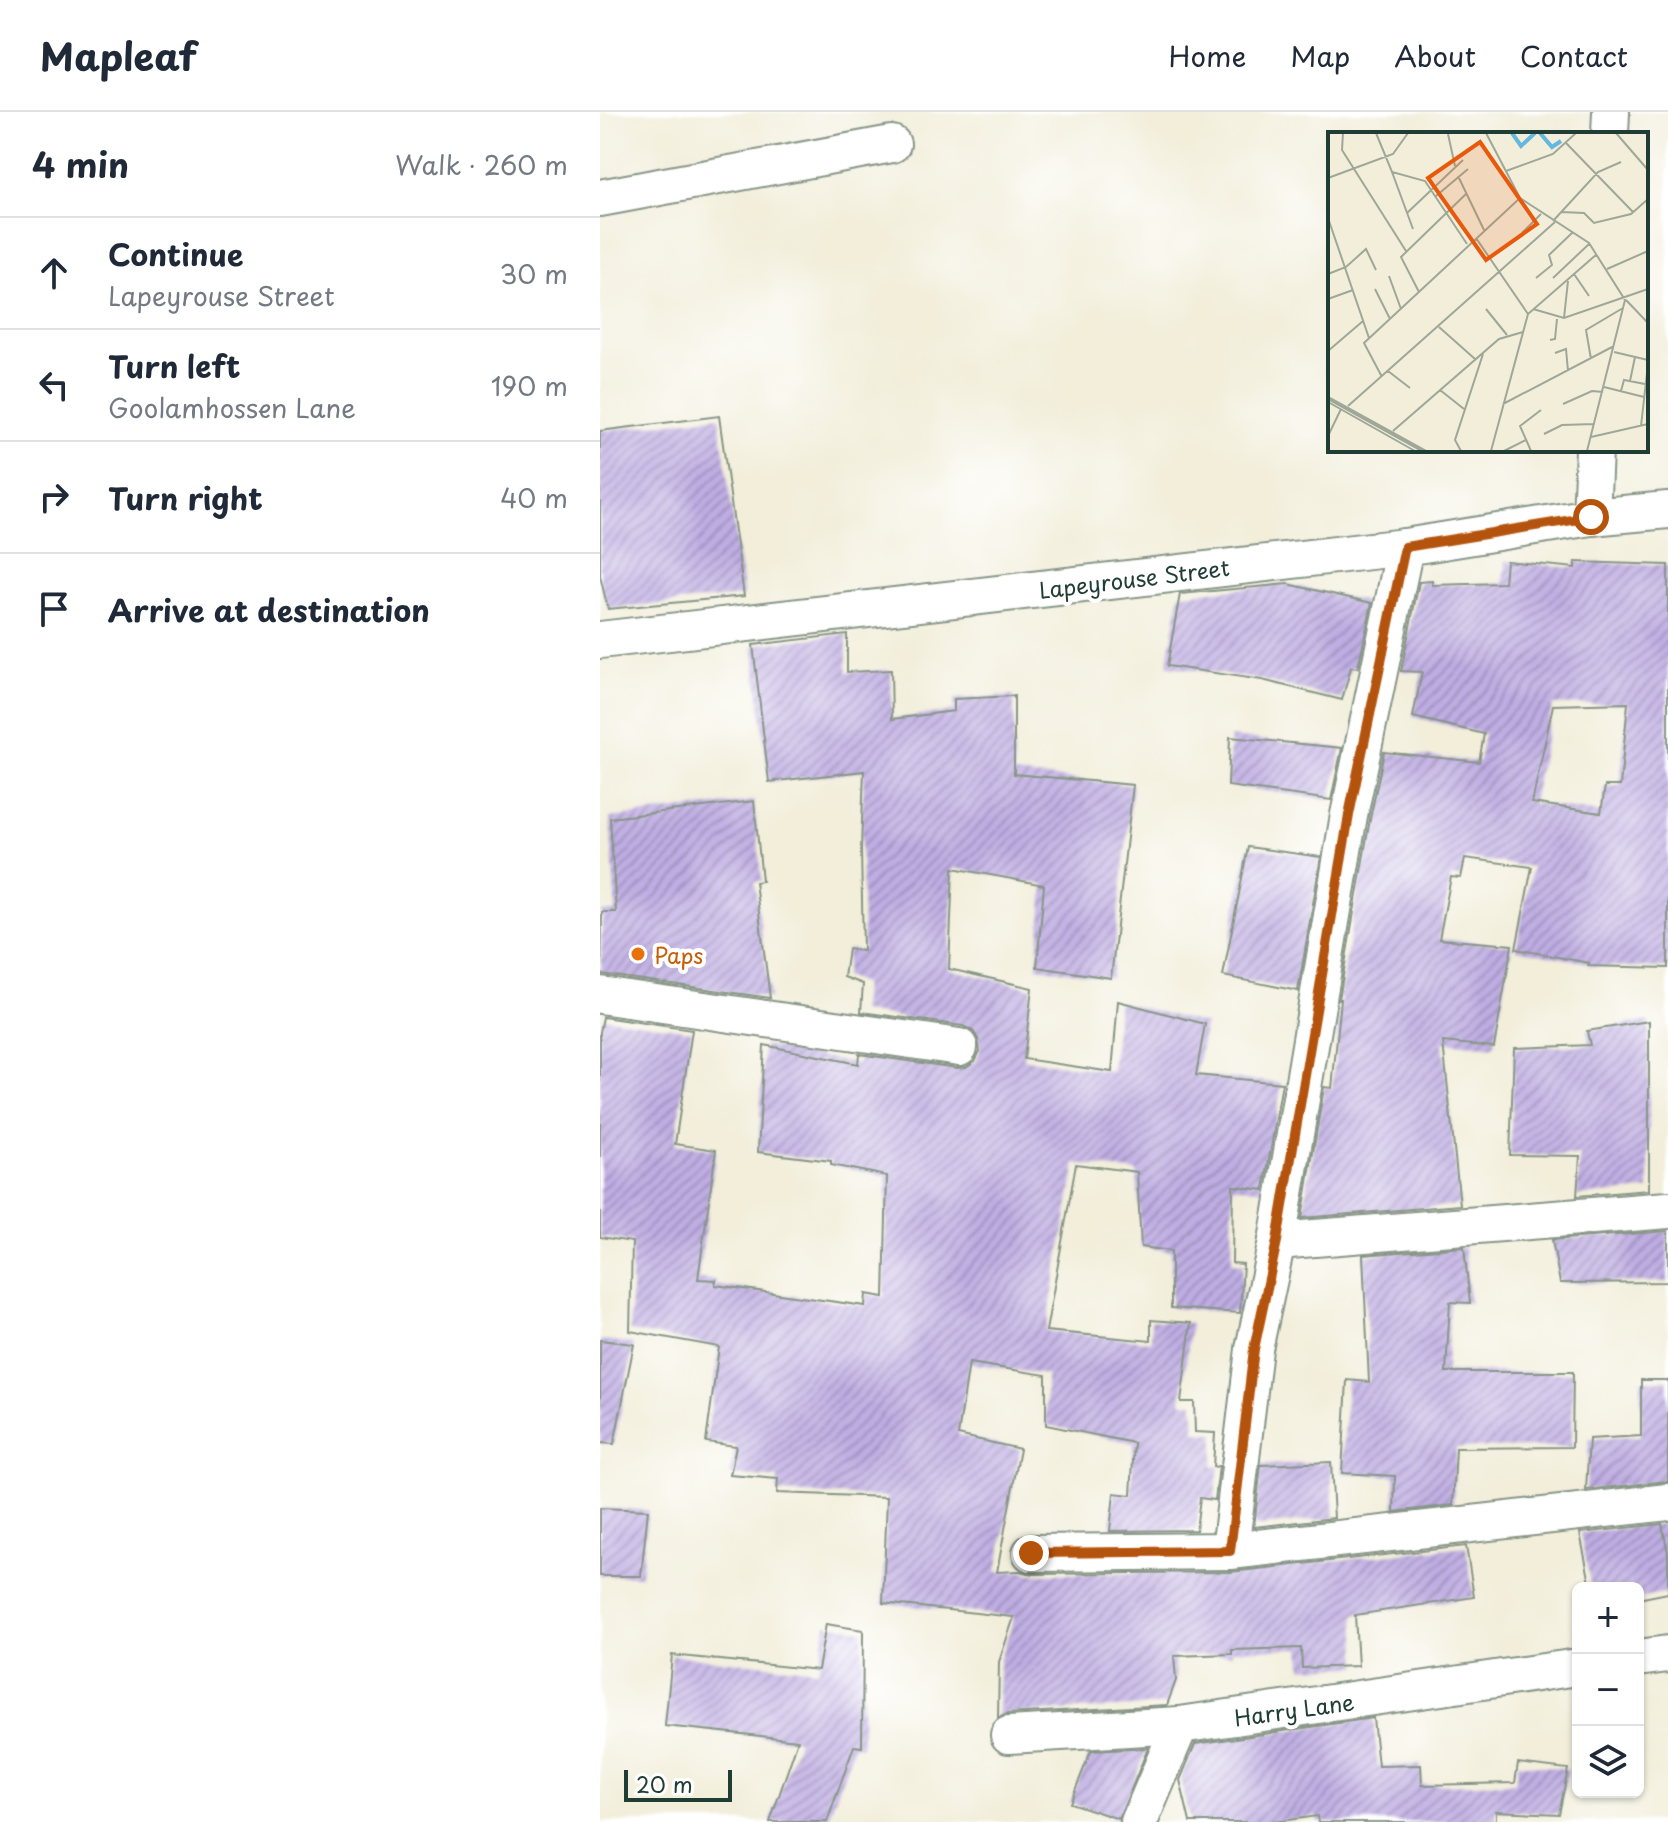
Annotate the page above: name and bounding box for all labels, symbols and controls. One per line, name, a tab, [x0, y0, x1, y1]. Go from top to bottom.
text: Mapleaf	[40, 27, 197, 84]
text: Home	[1168, 34, 1246, 77]
text: Map	[1290, 34, 1350, 77]
text: About	[1394, 34, 1476, 77]
text: Contact	[1520, 34, 1628, 77]
inset map	[1328, 132, 1648, 452]
text: 4 min	[32, 138, 129, 190]
text: Walk · 260 m	[395, 145, 568, 184]
text: Continue	[108, 231, 243, 276]
icon: ahead	[32, 251, 76, 295]
text: 30 m	[500, 254, 568, 293]
text: Lapeyrouse Street	[108, 276, 335, 315]
text: Turn left	[108, 343, 240, 388]
icon: left	[32, 363, 76, 407]
text: 190 m	[491, 366, 568, 405]
text: Goolamhossen Lane	[108, 388, 356, 427]
icon: right	[32, 475, 76, 519]
text: Turn right	[108, 475, 263, 520]
text: 40 m	[500, 478, 568, 517]
route start	[1573, 499, 1609, 535]
street label: Lapeyrouse Street	[1037, 550, 1231, 606]
icon: arrive	[32, 587, 76, 631]
text: Arrive at destination	[108, 587, 430, 632]
place label: Paps	[654, 938, 703, 971]
marker: Paps	[629, 945, 647, 963]
route end	[1013, 1535, 1049, 1571]
map controls	[1572, 1582, 1644, 1798]
button: +	[1572, 1582, 1644, 1654]
button: −	[1572, 1654, 1644, 1726]
street label: Harry Lane	[1232, 1684, 1356, 1734]
button: layers	[1572, 1726, 1644, 1798]
scale bar	[624, 1766, 732, 1802]
text: 20 m	[636, 1767, 693, 1800]

